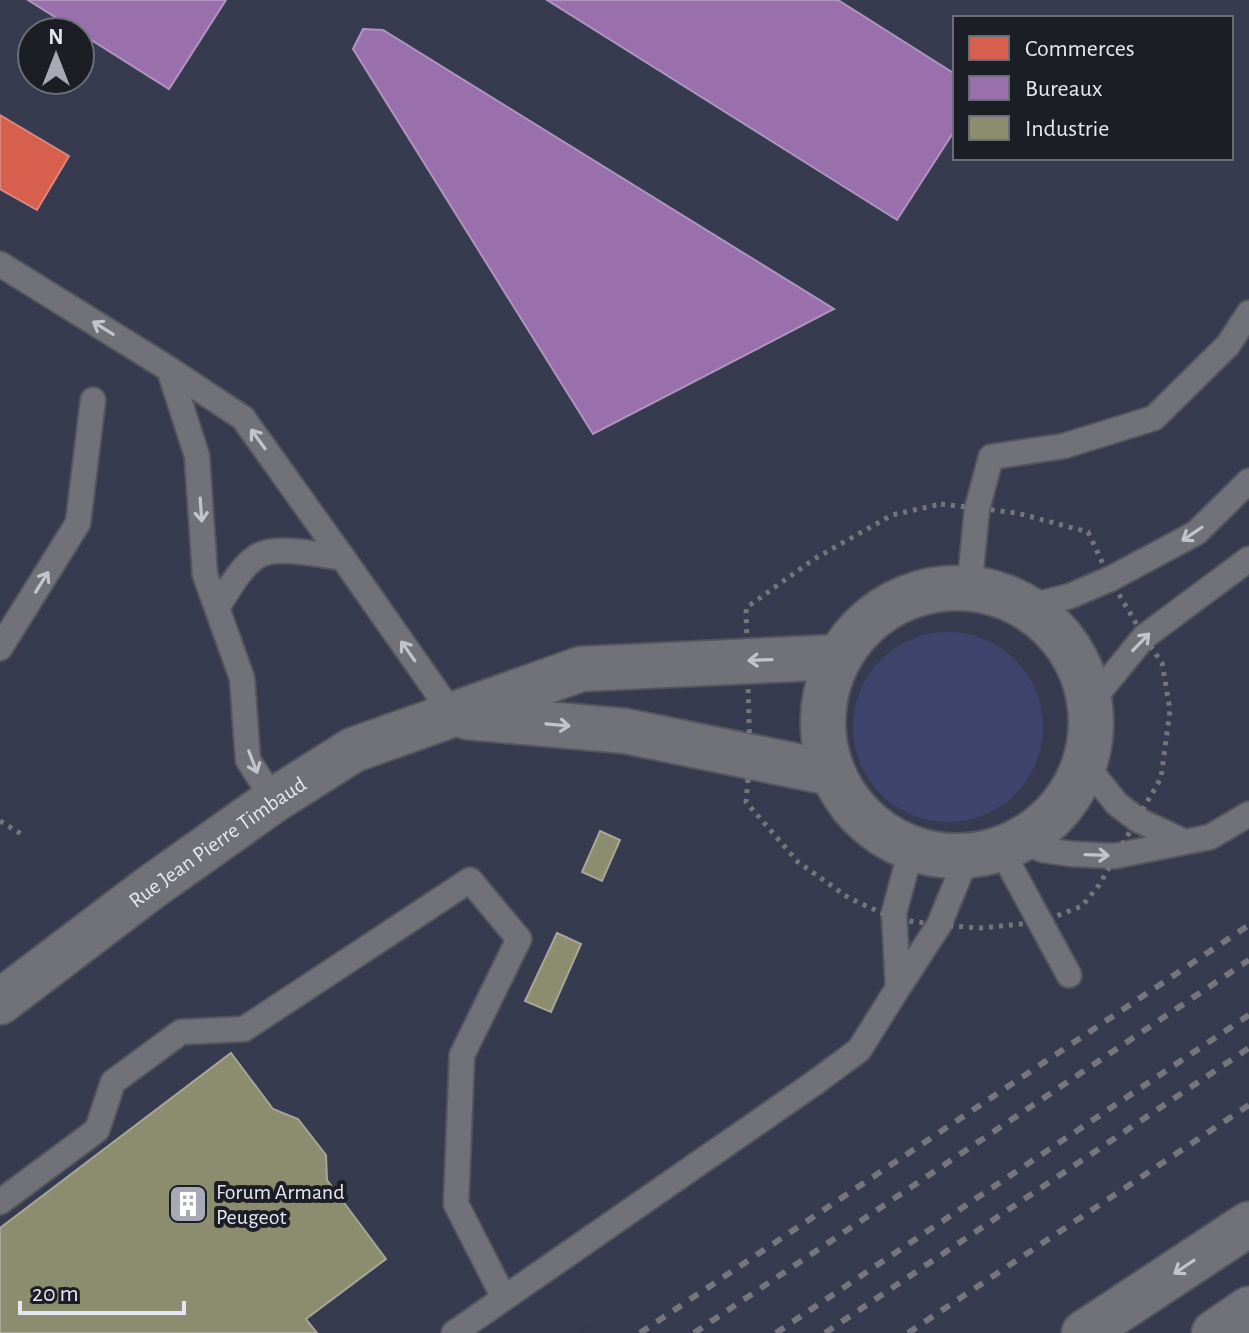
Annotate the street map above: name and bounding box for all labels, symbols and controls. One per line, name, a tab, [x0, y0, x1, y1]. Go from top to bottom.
north arrow	[16, 16, 96, 96]
legend	[953, 16, 1233, 160]
text: N	[48, 26, 64, 48]
text: Commerces	[1025, 37, 1135, 61]
text: Bureaux	[1025, 77, 1103, 101]
text: Industrie	[1025, 117, 1109, 141]
one-way arrow	[92, 320, 114, 337]
one-way arrow	[250, 429, 266, 451]
one-way arrow	[194, 496, 209, 523]
one-way arrow	[1181, 526, 1203, 542]
one-way arrow	[34, 571, 50, 594]
one-way arrow	[1131, 633, 1150, 652]
one-way arrow	[400, 641, 417, 663]
one-way arrow	[747, 652, 774, 667]
one-way arrow	[544, 718, 571, 733]
one-way arrow	[247, 749, 261, 774]
street label: Rue Jean Pierre Timbaud	[125, 773, 310, 912]
one-way arrow	[1083, 848, 1110, 863]
place label: Forum Armand Peugeot	[216, 1181, 345, 1228]
building icon: Forum Armand Peugeot	[167, 1183, 209, 1225]
one-way arrow	[1173, 1259, 1196, 1275]
scale bar	[20, 1265, 184, 1315]
text: 20 m	[32, 1282, 79, 1306]

